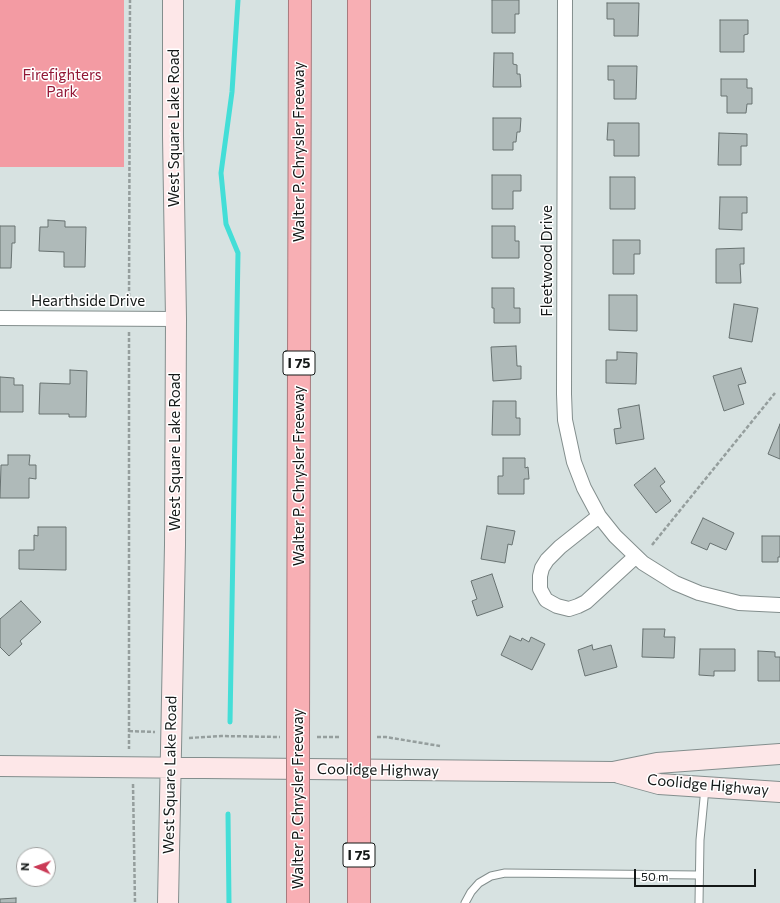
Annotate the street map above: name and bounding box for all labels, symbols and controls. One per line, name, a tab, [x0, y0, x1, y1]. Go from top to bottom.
street label: West Square Lake Road	[165, 49, 183, 207]
street label: Walter P. Chrysler Freeway	[290, 62, 308, 242]
park label: Firefighters Park	[22, 66, 102, 101]
street label: Fleetwood Drive	[538, 205, 556, 317]
street label: Hearthside Drive	[31, 292, 145, 310]
road number: I 75	[283, 351, 315, 375]
street label: West Square Lake Road	[166, 373, 184, 531]
street label: Walter P. Chrysler Freeway	[290, 386, 308, 566]
street label: West Square Lake Road	[160, 696, 180, 854]
street label: Walter P. Chrysler Freeway	[289, 709, 307, 889]
street label: Coolidge Highway	[317, 760, 439, 780]
street label: Coolidge Highway	[646, 771, 770, 799]
road number: I 75	[343, 843, 375, 867]
north arrow	[16, 847, 56, 887]
scale bar	[636, 861, 758, 887]
text: N	[18, 862, 31, 871]
text: 50 m	[641, 869, 669, 883]

